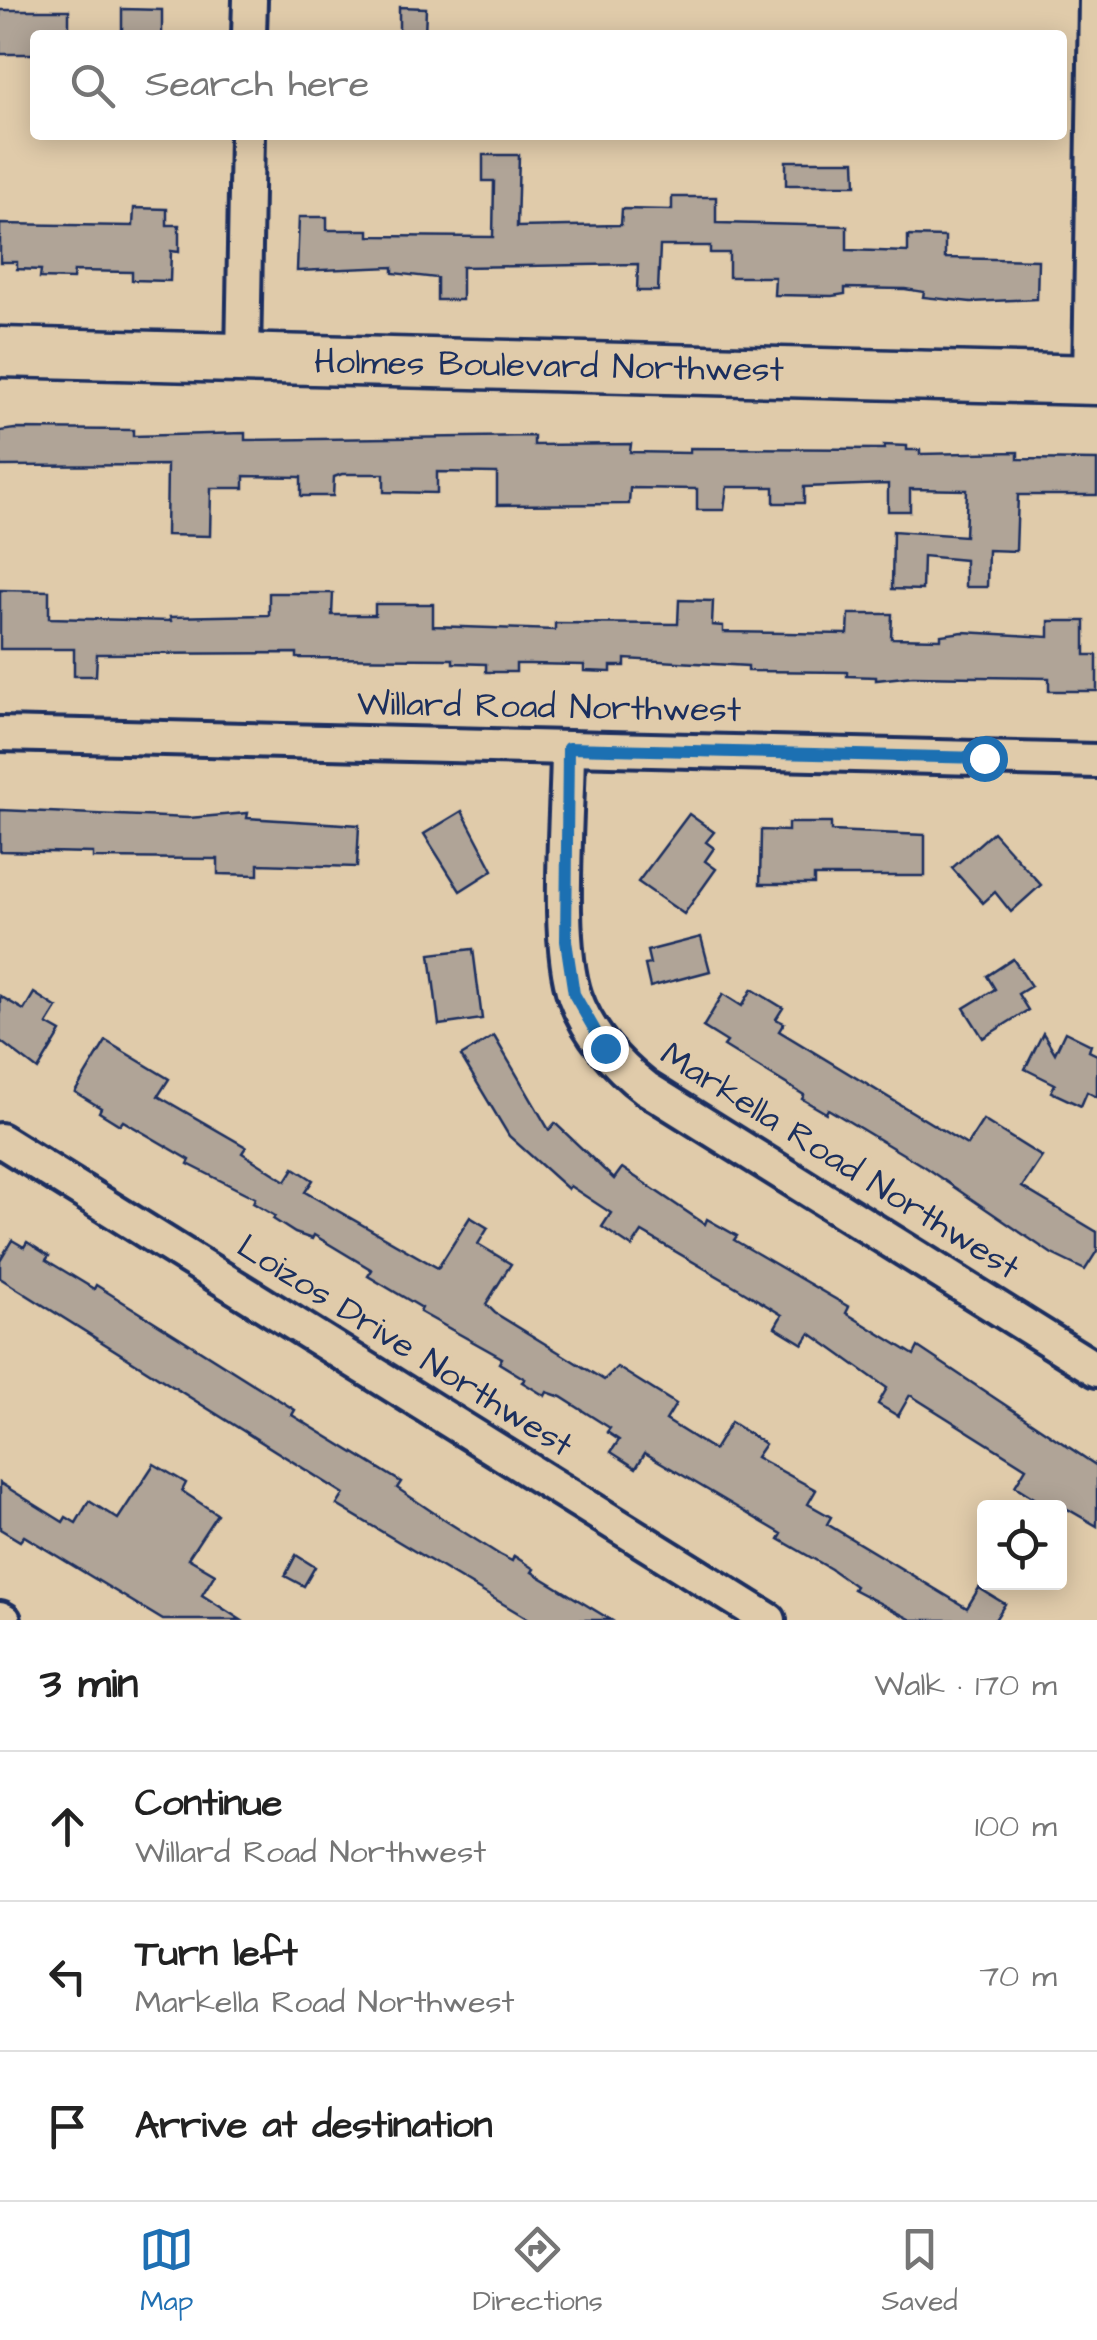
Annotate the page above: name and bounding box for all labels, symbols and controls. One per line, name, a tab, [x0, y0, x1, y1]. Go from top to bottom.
search box	[30, 30, 1067, 140]
icon: search	[65, 58, 120, 113]
text: Search here	[145, 59, 369, 111]
street label: Holmes Boulevard Northwest	[314, 337, 784, 395]
street label: Willard Road Northwest	[357, 679, 741, 735]
route start	[962, 736, 1008, 782]
route end	[583, 1026, 629, 1072]
street label: Markella Road Northwest	[651, 1030, 1029, 1292]
street label: Loizos Drive Northwest	[228, 1223, 582, 1469]
map controls	[977, 1500, 1067, 1590]
button: locate	[977, 1500, 1067, 1590]
text: 3 min	[40, 1656, 138, 1714]
text: Walk · 170 m	[874, 1663, 1057, 1708]
text: Continue	[135, 1778, 282, 1830]
icon: ahead	[40, 1799, 95, 1854]
text: 100 m	[975, 1804, 1057, 1849]
text: Willard Road Northwest	[135, 1830, 486, 1875]
text: Turn left	[135, 1928, 298, 1980]
icon: left	[40, 1949, 95, 2004]
text: 70 m	[979, 1954, 1057, 1999]
text: Markella Road Northwest	[135, 1980, 515, 2025]
icon: arrive	[40, 2099, 95, 2154]
text: Arrive at destination	[135, 2100, 492, 2152]
tab: Map	[139, 2222, 194, 2321]
tab: Directions	[473, 2222, 603, 2321]
tab: Saved	[881, 2222, 958, 2321]

